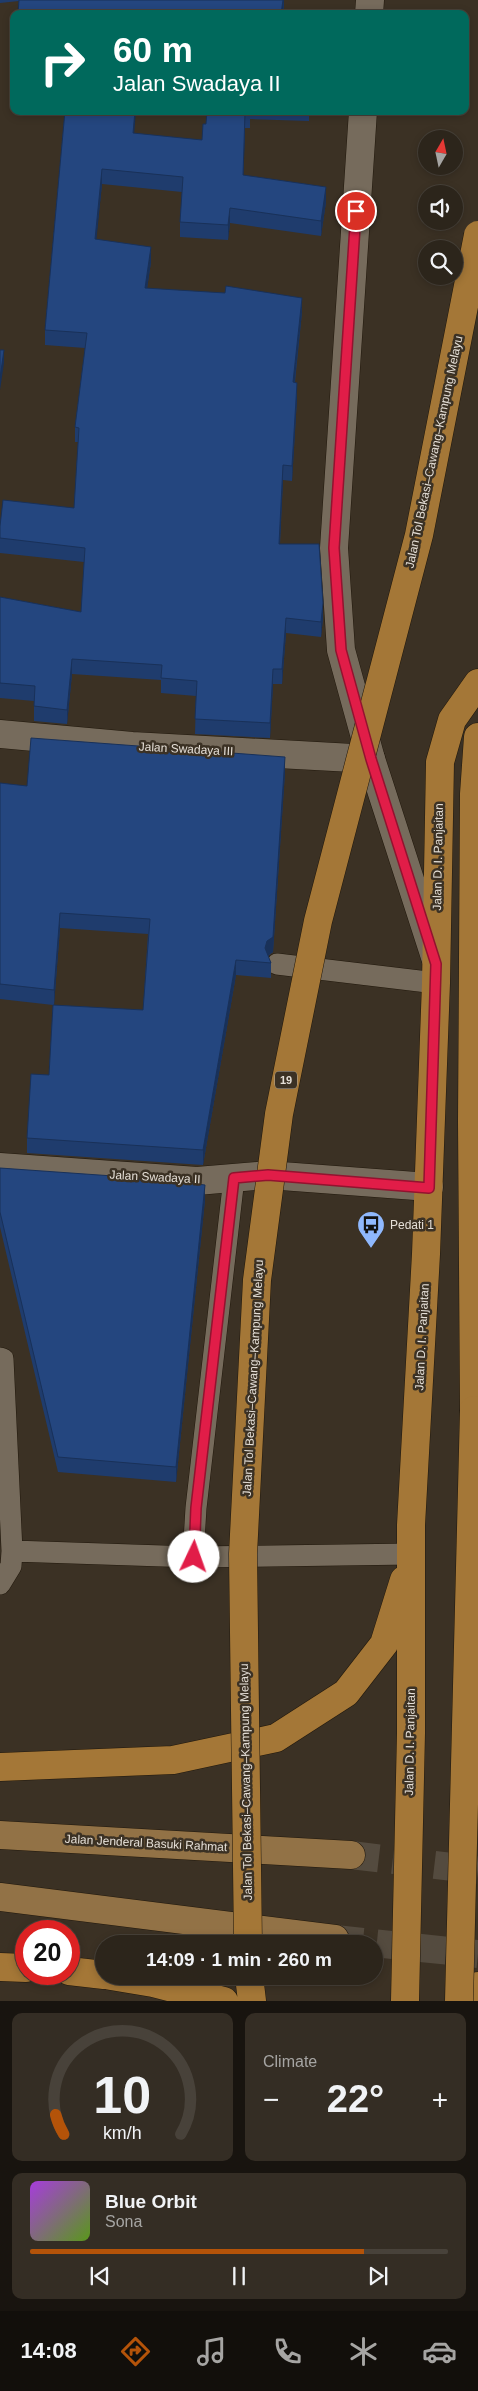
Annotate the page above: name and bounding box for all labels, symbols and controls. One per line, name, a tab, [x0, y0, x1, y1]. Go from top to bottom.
icon: right	[30, 30, 95, 95]
text: 60 m	[113, 30, 193, 69]
text: Jalan Swadaya II	[113, 71, 281, 96]
north arrow	[418, 130, 462, 175]
map controls	[418, 130, 463, 285]
button: sound	[418, 185, 463, 230]
pin	[335, 190, 377, 232]
icon: arrive	[342, 197, 370, 225]
button: search	[418, 240, 463, 285]
street label: Jalan Tol Bekasi–Cawang–Kampung Melayu	[402, 335, 466, 569]
street label: Jalan Swadaya III	[138, 740, 234, 758]
street label: Jalan D. I. Panjaitan	[430, 803, 446, 911]
road number: 19	[275, 1072, 297, 1088]
street label: Jalan Swadaya II	[109, 1168, 201, 1186]
bus stop icon: Pedati 1	[356, 1210, 386, 1249]
place label: Pedati 1	[390, 1218, 434, 1232]
street label: Jalan Tol Bekasi–Cawang–Kampung Melayu	[240, 1259, 266, 1497]
street label: Jalan D. I. Panjaitan	[412, 1283, 432, 1391]
position arrow	[167, 1530, 219, 1582]
street label: Jalan Tol Bekasi–Cawang–Kampung Melayu	[237, 1663, 255, 1901]
street label: Jalan D. I. Panjaitan	[402, 1688, 418, 1796]
street label: Jalan Jenderal Basuki Rahmat	[64, 1832, 228, 1854]
speed limit sign: 20	[15, 1920, 80, 1985]
text: 14:09 · 1 min · 260 m	[146, 1949, 332, 1970]
text: Climate	[263, 2053, 317, 2070]
text: 10	[94, 2066, 151, 2124]
text: 22°	[327, 2078, 384, 2120]
text: −	[263, 2084, 279, 2115]
text: +	[432, 2084, 448, 2115]
text: km/h	[103, 2123, 142, 2143]
text: Blue Orbit	[105, 2191, 197, 2212]
text: Sona	[105, 2213, 142, 2230]
icon: previous	[86, 2262, 114, 2290]
icon: pause	[225, 2262, 253, 2290]
icon: next	[364, 2262, 392, 2290]
icon: directions	[118, 2334, 153, 2369]
icon: music	[194, 2334, 229, 2369]
icon: phone	[270, 2334, 305, 2369]
icon: climate	[346, 2334, 381, 2369]
icon: car	[422, 2334, 457, 2369]
text: 14:08	[21, 2338, 77, 2363]

